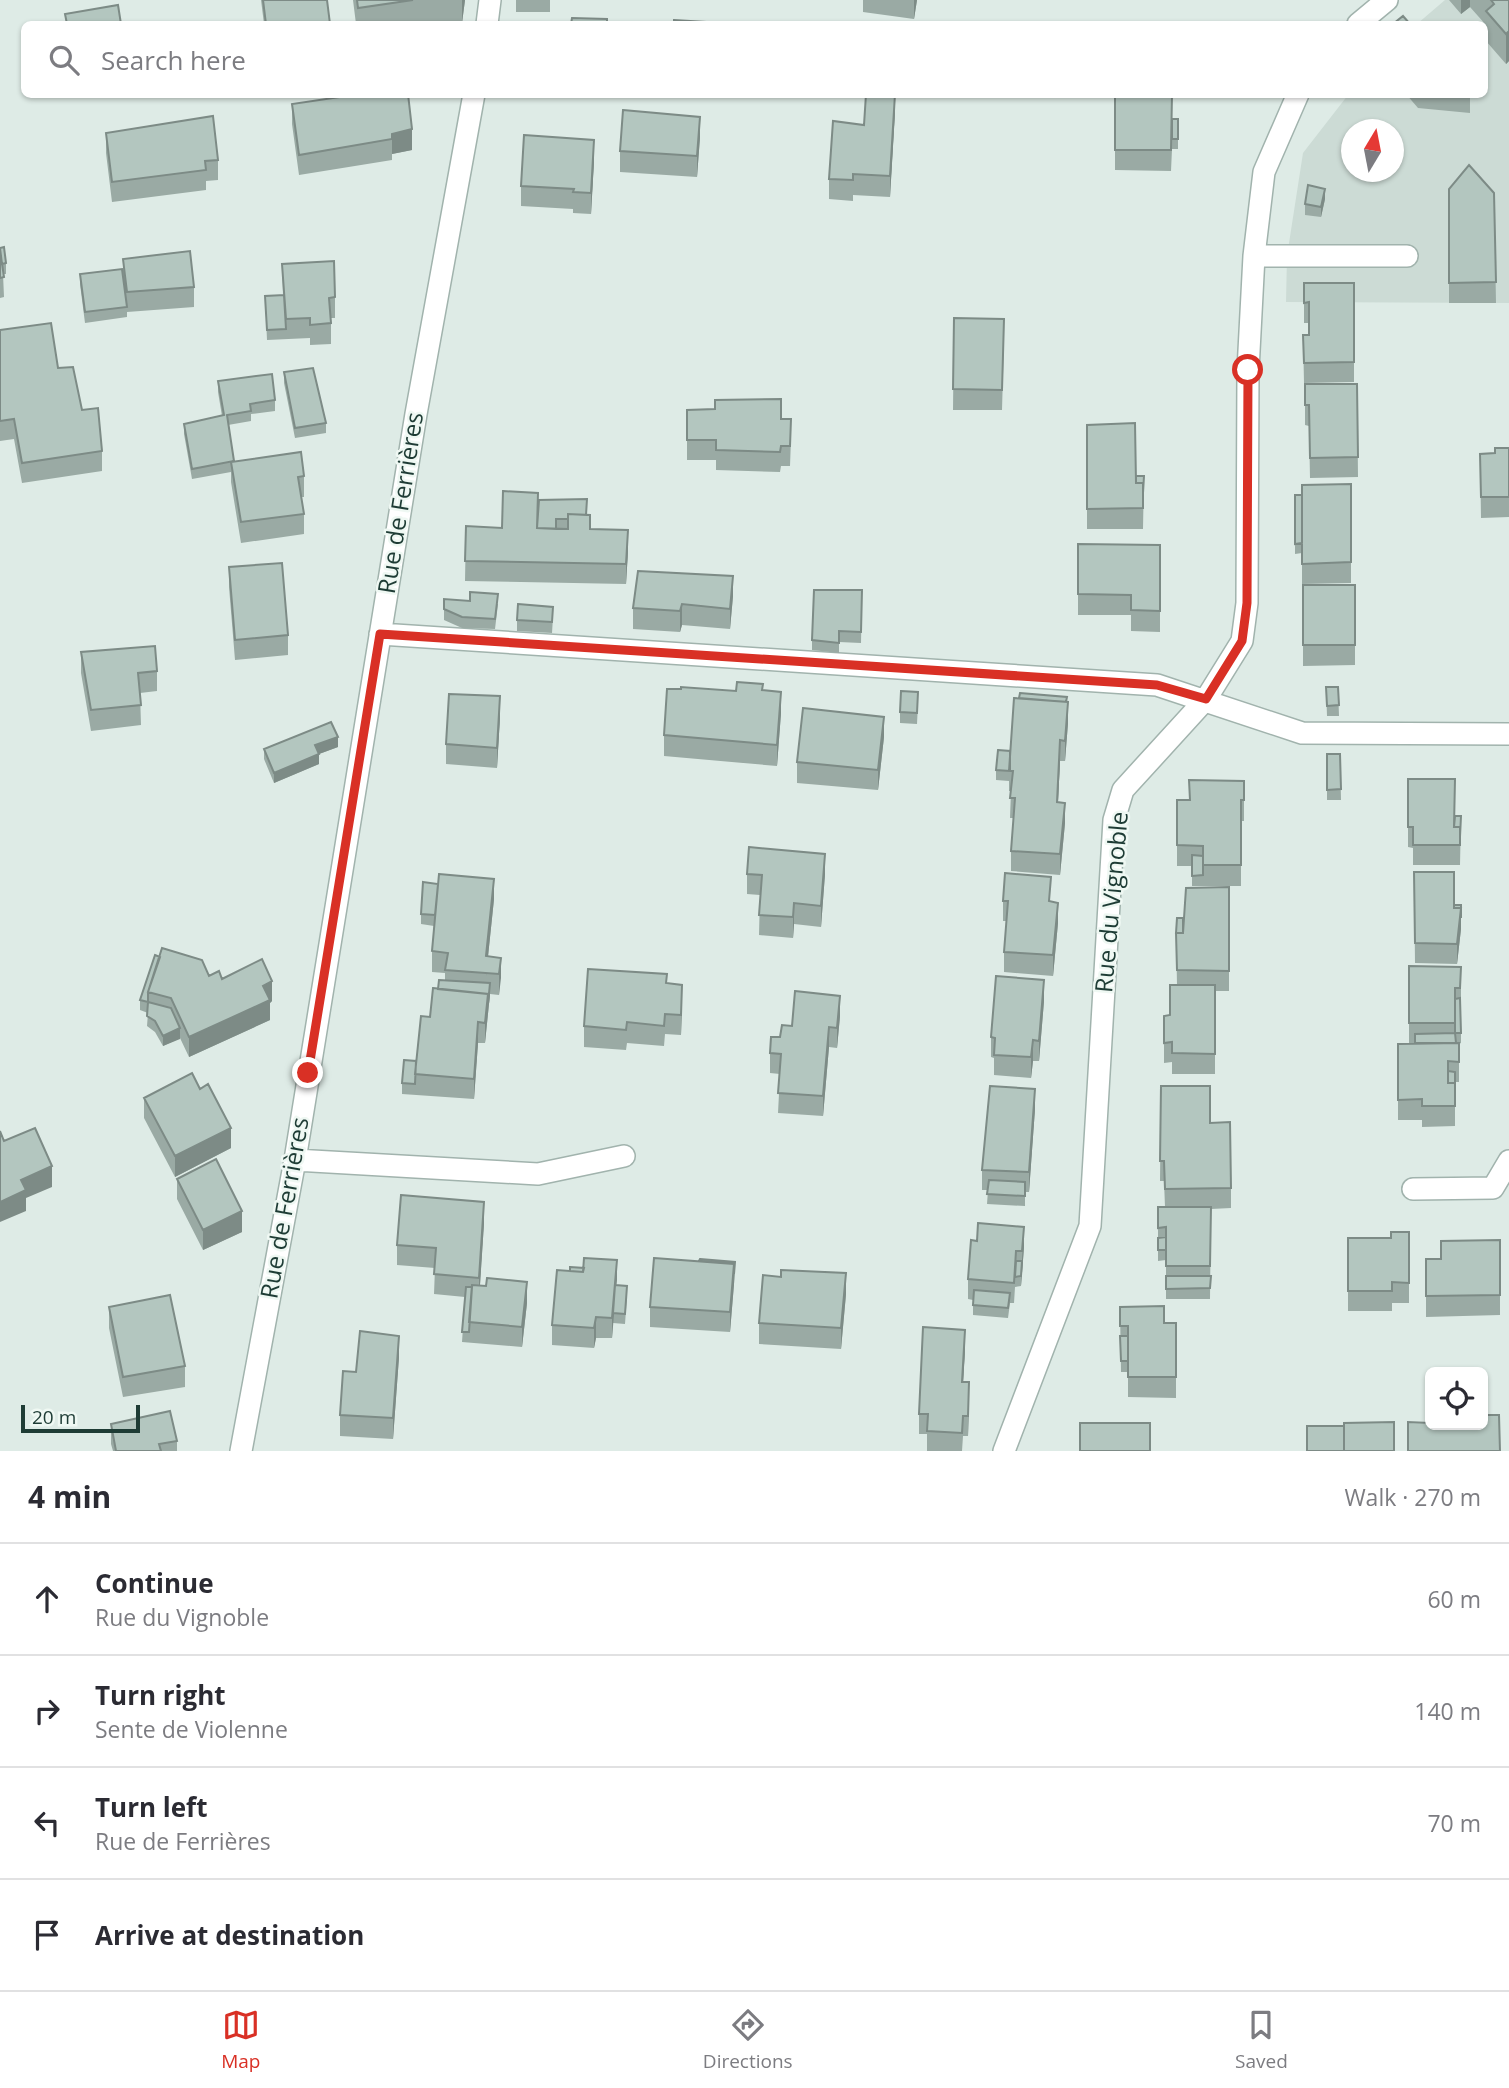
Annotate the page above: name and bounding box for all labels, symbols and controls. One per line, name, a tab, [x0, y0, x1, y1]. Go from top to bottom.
search box	[21, 21, 1488, 98]
icon: search	[45, 41, 83, 79]
text: Search here	[101, 42, 246, 78]
north arrow	[1341, 119, 1404, 182]
route start	[1232, 354, 1263, 385]
street label: Rue de Ferrières	[369, 410, 430, 596]
street label: Rue du Vignoble	[1086, 810, 1135, 994]
route end	[292, 1057, 323, 1088]
street label: Rue de Ferrières	[251, 1115, 316, 1301]
map controls	[1425, 1367, 1488, 1430]
button: locate	[1425, 1367, 1488, 1430]
scale bar	[21, 1402, 140, 1434]
text: 20 m	[32, 1404, 76, 1430]
text: 4 min	[28, 1476, 111, 1517]
text: Walk · 270 m	[1344, 1481, 1481, 1513]
text: Continue	[95, 1565, 214, 1601]
icon: ahead	[28, 1580, 66, 1618]
text: 60 m	[1427, 1583, 1481, 1615]
text: Rue du Vignoble	[95, 1601, 269, 1633]
text: Turn right	[95, 1677, 226, 1713]
icon: right	[28, 1692, 66, 1730]
text: 140 m	[1414, 1695, 1481, 1727]
text: Sente de Violenne	[95, 1713, 288, 1745]
text: Turn left	[95, 1789, 207, 1825]
icon: left	[28, 1804, 66, 1842]
text: 70 m	[1427, 1807, 1481, 1839]
text: Rue de Ferrières	[95, 1825, 271, 1857]
icon: arrive	[28, 1916, 66, 1954]
text: Arrive at destination	[95, 1917, 364, 1953]
tab: Map	[221, 2006, 260, 2074]
tab: Directions	[703, 2006, 793, 2074]
tab: Saved	[1235, 2006, 1288, 2074]

